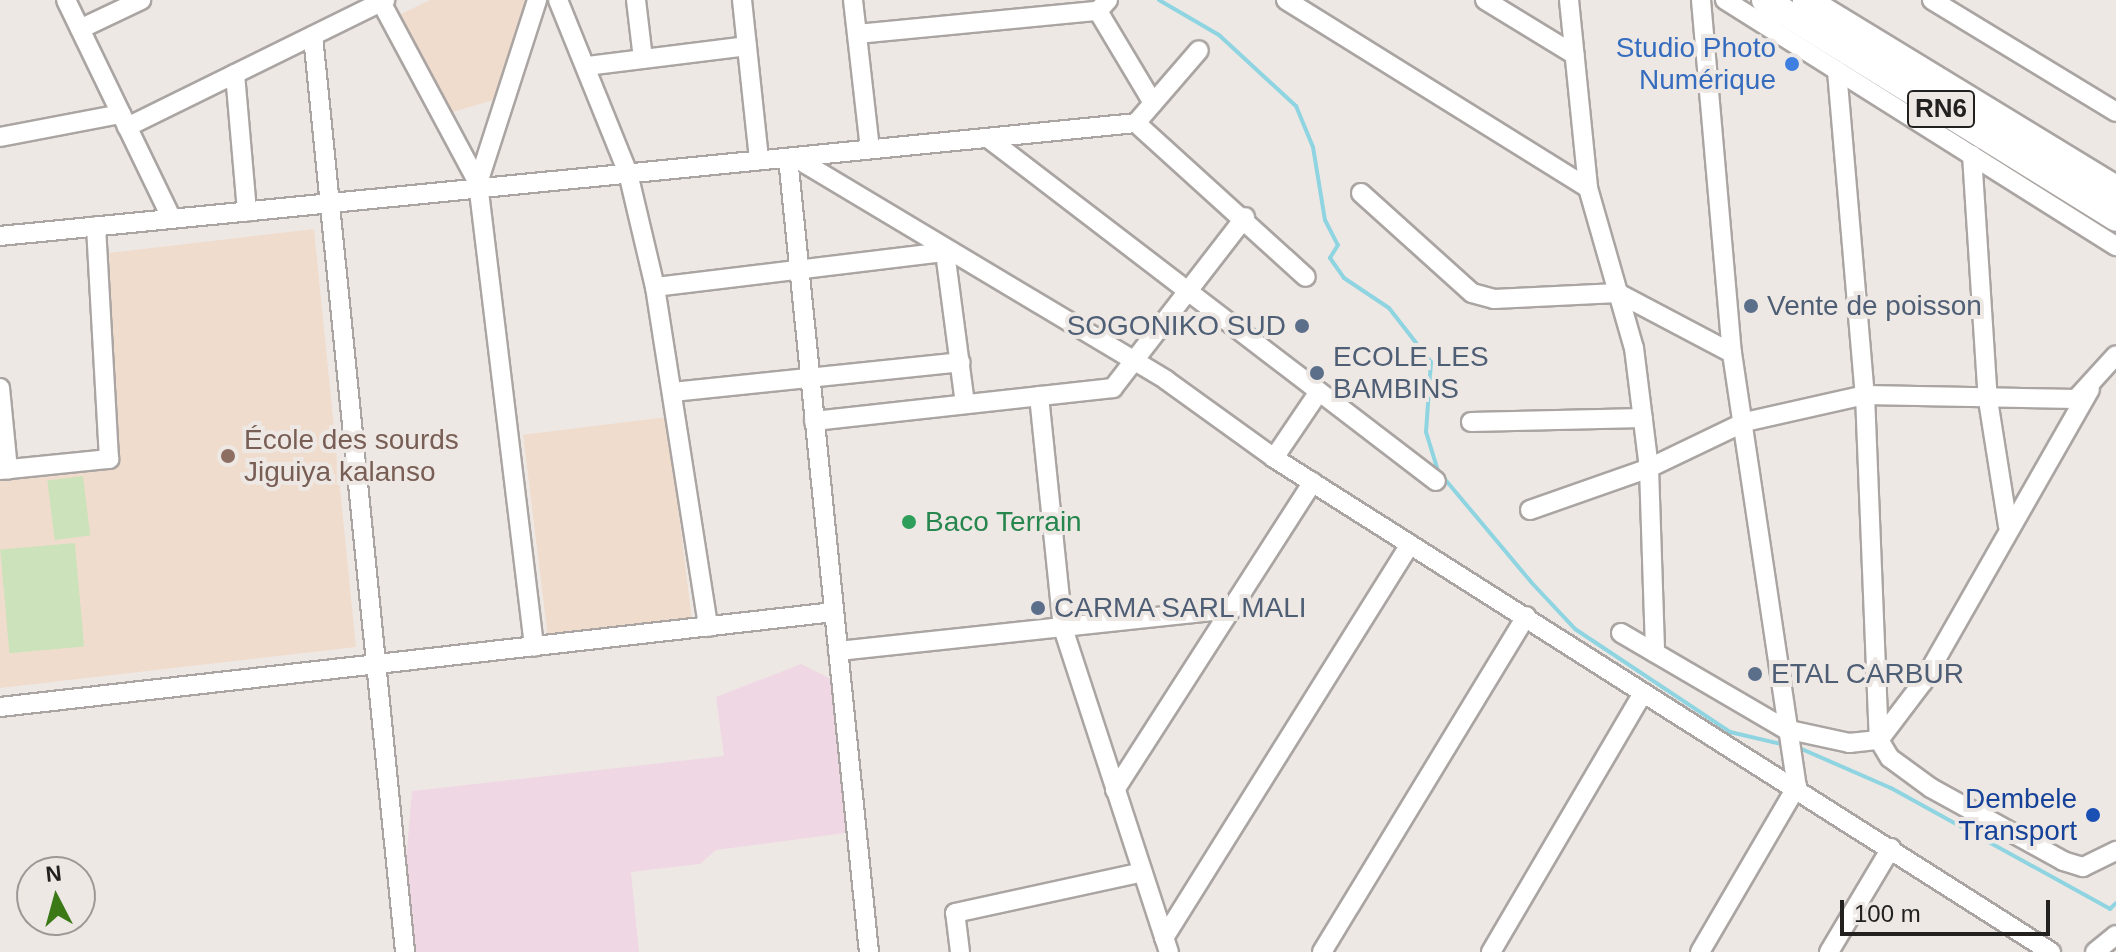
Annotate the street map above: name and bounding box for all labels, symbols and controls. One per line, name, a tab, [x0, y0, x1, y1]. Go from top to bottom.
place label: Studio Photo Numérique	[1616, 31, 1776, 97]
marker: Studio Photo Numérique	[1783, 55, 1801, 73]
road number: RN6	[1905, 87, 1977, 131]
place label: Vente de poisson	[1767, 289, 1982, 323]
marker: Vente de poisson	[1742, 297, 1760, 315]
place label: SOGONIKO SUD	[1067, 309, 1286, 343]
marker: SOGONIKO SUD	[1293, 317, 1311, 335]
place label: ECOLE LES BAMBINS	[1333, 340, 1489, 406]
marker: ECOLE LES BAMBINS	[1308, 364, 1326, 382]
place label: École des sourds Jiguiya kalanso	[244, 423, 459, 489]
marker: École des sourds Jiguiya kalanso	[219, 447, 237, 465]
place label: Baco Terrain	[925, 505, 1082, 539]
marker: Baco Terrain	[900, 513, 918, 531]
place label: CARMA SARL MALI	[1054, 591, 1309, 625]
marker: CARMA SARL MALI	[1029, 599, 1047, 617]
place label: ETAL CARBUR	[1771, 657, 1965, 691]
marker: ETAL CARBUR	[1746, 665, 1764, 683]
place label: Dembele Transport	[1958, 782, 2077, 848]
marker: Dembele Transport	[2084, 806, 2102, 824]
north arrow	[16, 856, 96, 936]
text: N	[44, 860, 63, 887]
scale bar	[1844, 884, 2054, 934]
text: 100 m	[1854, 900, 1921, 927]

